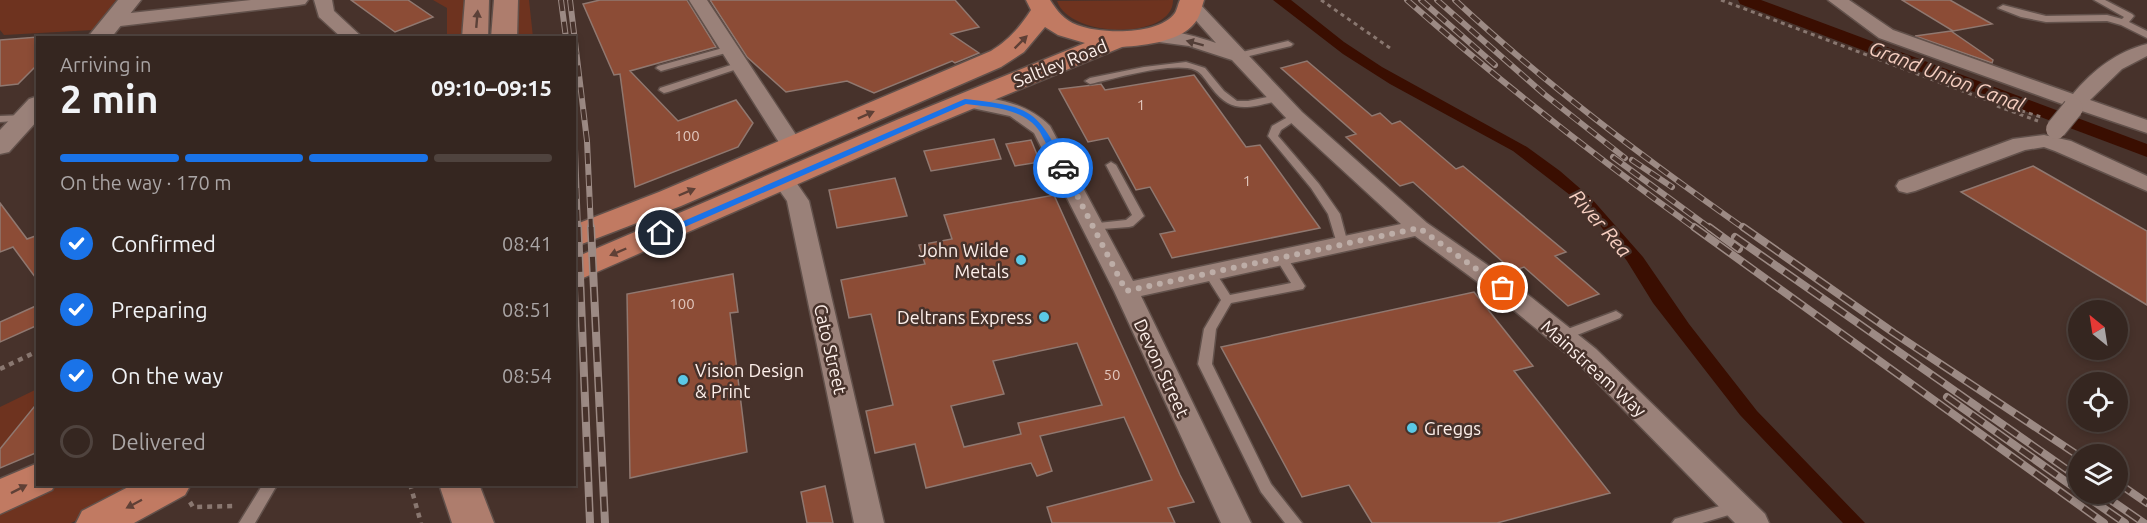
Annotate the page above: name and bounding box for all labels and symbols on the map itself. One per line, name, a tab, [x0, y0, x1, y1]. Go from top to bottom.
one-way arrow	[472, 9, 482, 28]
one-way arrow	[1014, 34, 1028, 49]
street label: Saltley Road	[1010, 35, 1110, 91]
water label: Grand Union Canal	[1866, 36, 2028, 116]
one-way arrow	[1186, 37, 1204, 47]
house number: 1	[1137, 96, 1145, 113]
one-way arrow	[858, 110, 876, 120]
house number: 100	[674, 127, 700, 144]
courier	[1033, 138, 1093, 198]
house number: 1	[1243, 172, 1251, 189]
water label: River Rea	[1565, 185, 1637, 262]
one-way arrow	[679, 187, 697, 197]
pin	[635, 207, 686, 258]
place label: John Wilde Metals	[918, 240, 1009, 281]
one-way arrow	[608, 247, 626, 257]
marker: John Wilde Metals	[1014, 253, 1028, 267]
pin	[1477, 262, 1528, 313]
house number: 100	[669, 295, 695, 312]
north arrow	[2068, 300, 2128, 360]
street label: Cato Street	[811, 302, 851, 396]
place label: Deltrans Express	[897, 307, 1032, 327]
marker: Deltrans Express	[1037, 310, 1051, 324]
street label: Devon Street	[1130, 315, 1194, 421]
street label: Mainstream Way	[1537, 316, 1651, 421]
place label: Vision Design & Print	[695, 360, 804, 401]
house number: 50	[1104, 366, 1120, 383]
marker: Vision Design & Print	[676, 373, 690, 387]
place label: Greggs	[1424, 418, 1481, 438]
marker: Greggs	[1405, 421, 1419, 435]
one-way arrow	[10, 484, 27, 493]
one-way arrow	[125, 499, 142, 509]

